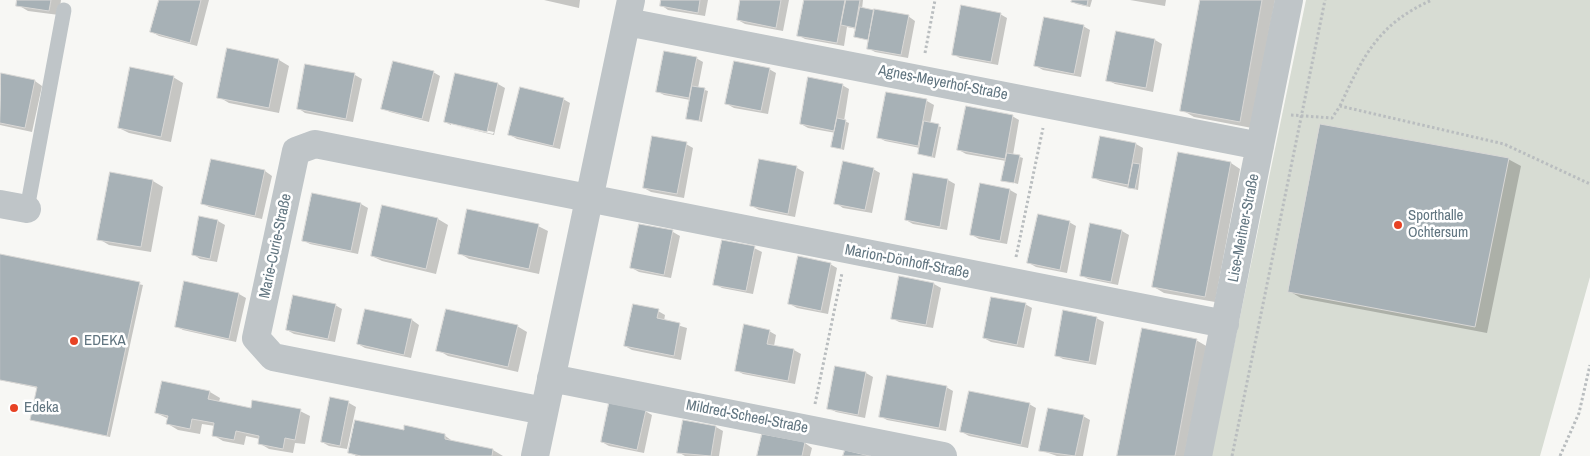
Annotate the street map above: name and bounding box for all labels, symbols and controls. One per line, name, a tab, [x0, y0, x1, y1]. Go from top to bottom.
street label: Agnes-Meyerhof-Straße	[877, 62, 1009, 104]
street label: Lise-Meitner-Straße	[1225, 172, 1263, 284]
street label: Marie-Curie-Straße	[256, 192, 296, 300]
place label: Sporthalle Ochtersum	[1408, 207, 1468, 242]
marker: Sporthalle Ochtersum	[1392, 219, 1404, 231]
street label: Marion-Dönhoff-Straße	[843, 241, 971, 283]
place label: EDEKA	[84, 332, 126, 350]
marker: EDEKA	[68, 335, 80, 347]
street label: Mildred-Scheel-Straße	[685, 396, 809, 438]
place label: Edeka	[24, 399, 59, 417]
marker: Edeka	[8, 402, 20, 414]

